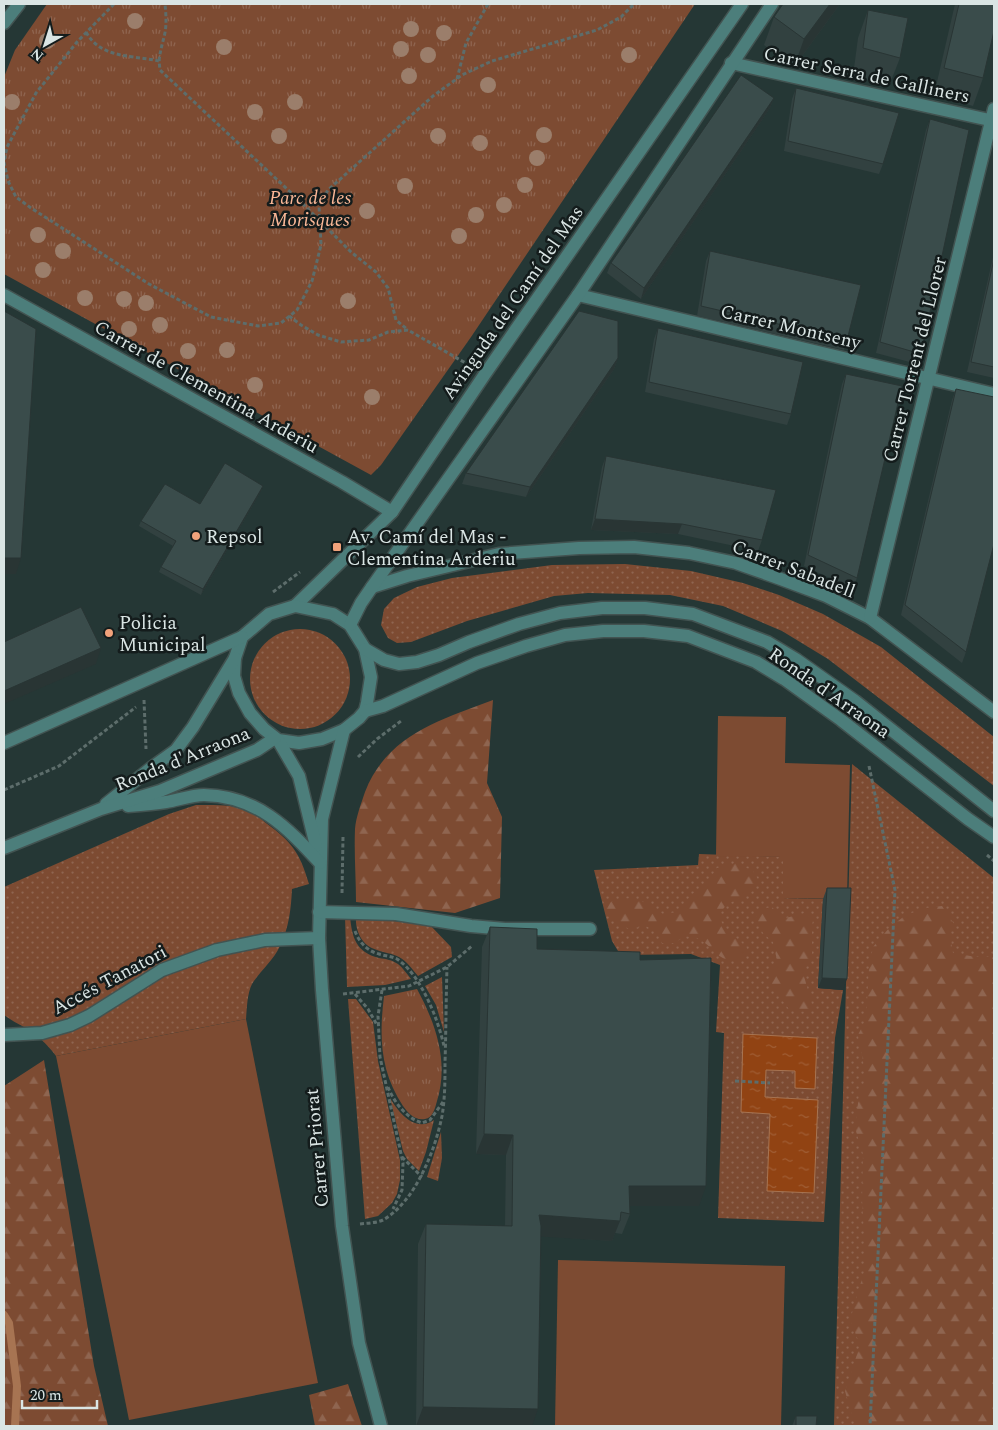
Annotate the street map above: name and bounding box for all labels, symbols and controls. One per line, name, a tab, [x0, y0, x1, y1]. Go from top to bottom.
north arrow	[20, 20, 70, 70]
street label: Carrer Serra de Galliners	[761, 39, 972, 111]
text: N	[26, 43, 48, 66]
park label: Parc de les Morisques	[269, 184, 351, 235]
street label: Avinguda del Camí del Mas	[435, 200, 591, 406]
street label: Carrer Torrent del Llorer	[876, 253, 955, 465]
street label: Carrer Montseny	[718, 297, 865, 358]
street label: Carrer de Clementina Arderiu	[89, 313, 324, 461]
place label: Repsol	[206, 523, 263, 552]
place label: Av. Camí del Mas - Clementina Arderiu	[347, 523, 516, 574]
marker: Repsol	[190, 530, 202, 542]
street label: Carrer Sabadell	[727, 533, 860, 606]
marker: Av. Camí del Mas - Clementina Arderiu	[331, 541, 343, 553]
place label: Policia Municipal	[119, 609, 206, 660]
marker: Policia Municipal	[103, 627, 115, 639]
street label: Ronda d'Arraona	[762, 640, 897, 747]
street label: Ronda d'Arraona	[111, 719, 255, 800]
street label: Accés Tanatori	[47, 938, 172, 1023]
street label: Carrer Priorat	[298, 1087, 337, 1208]
scale bar	[22, 1378, 98, 1410]
text: 20 m	[30, 1384, 62, 1407]

